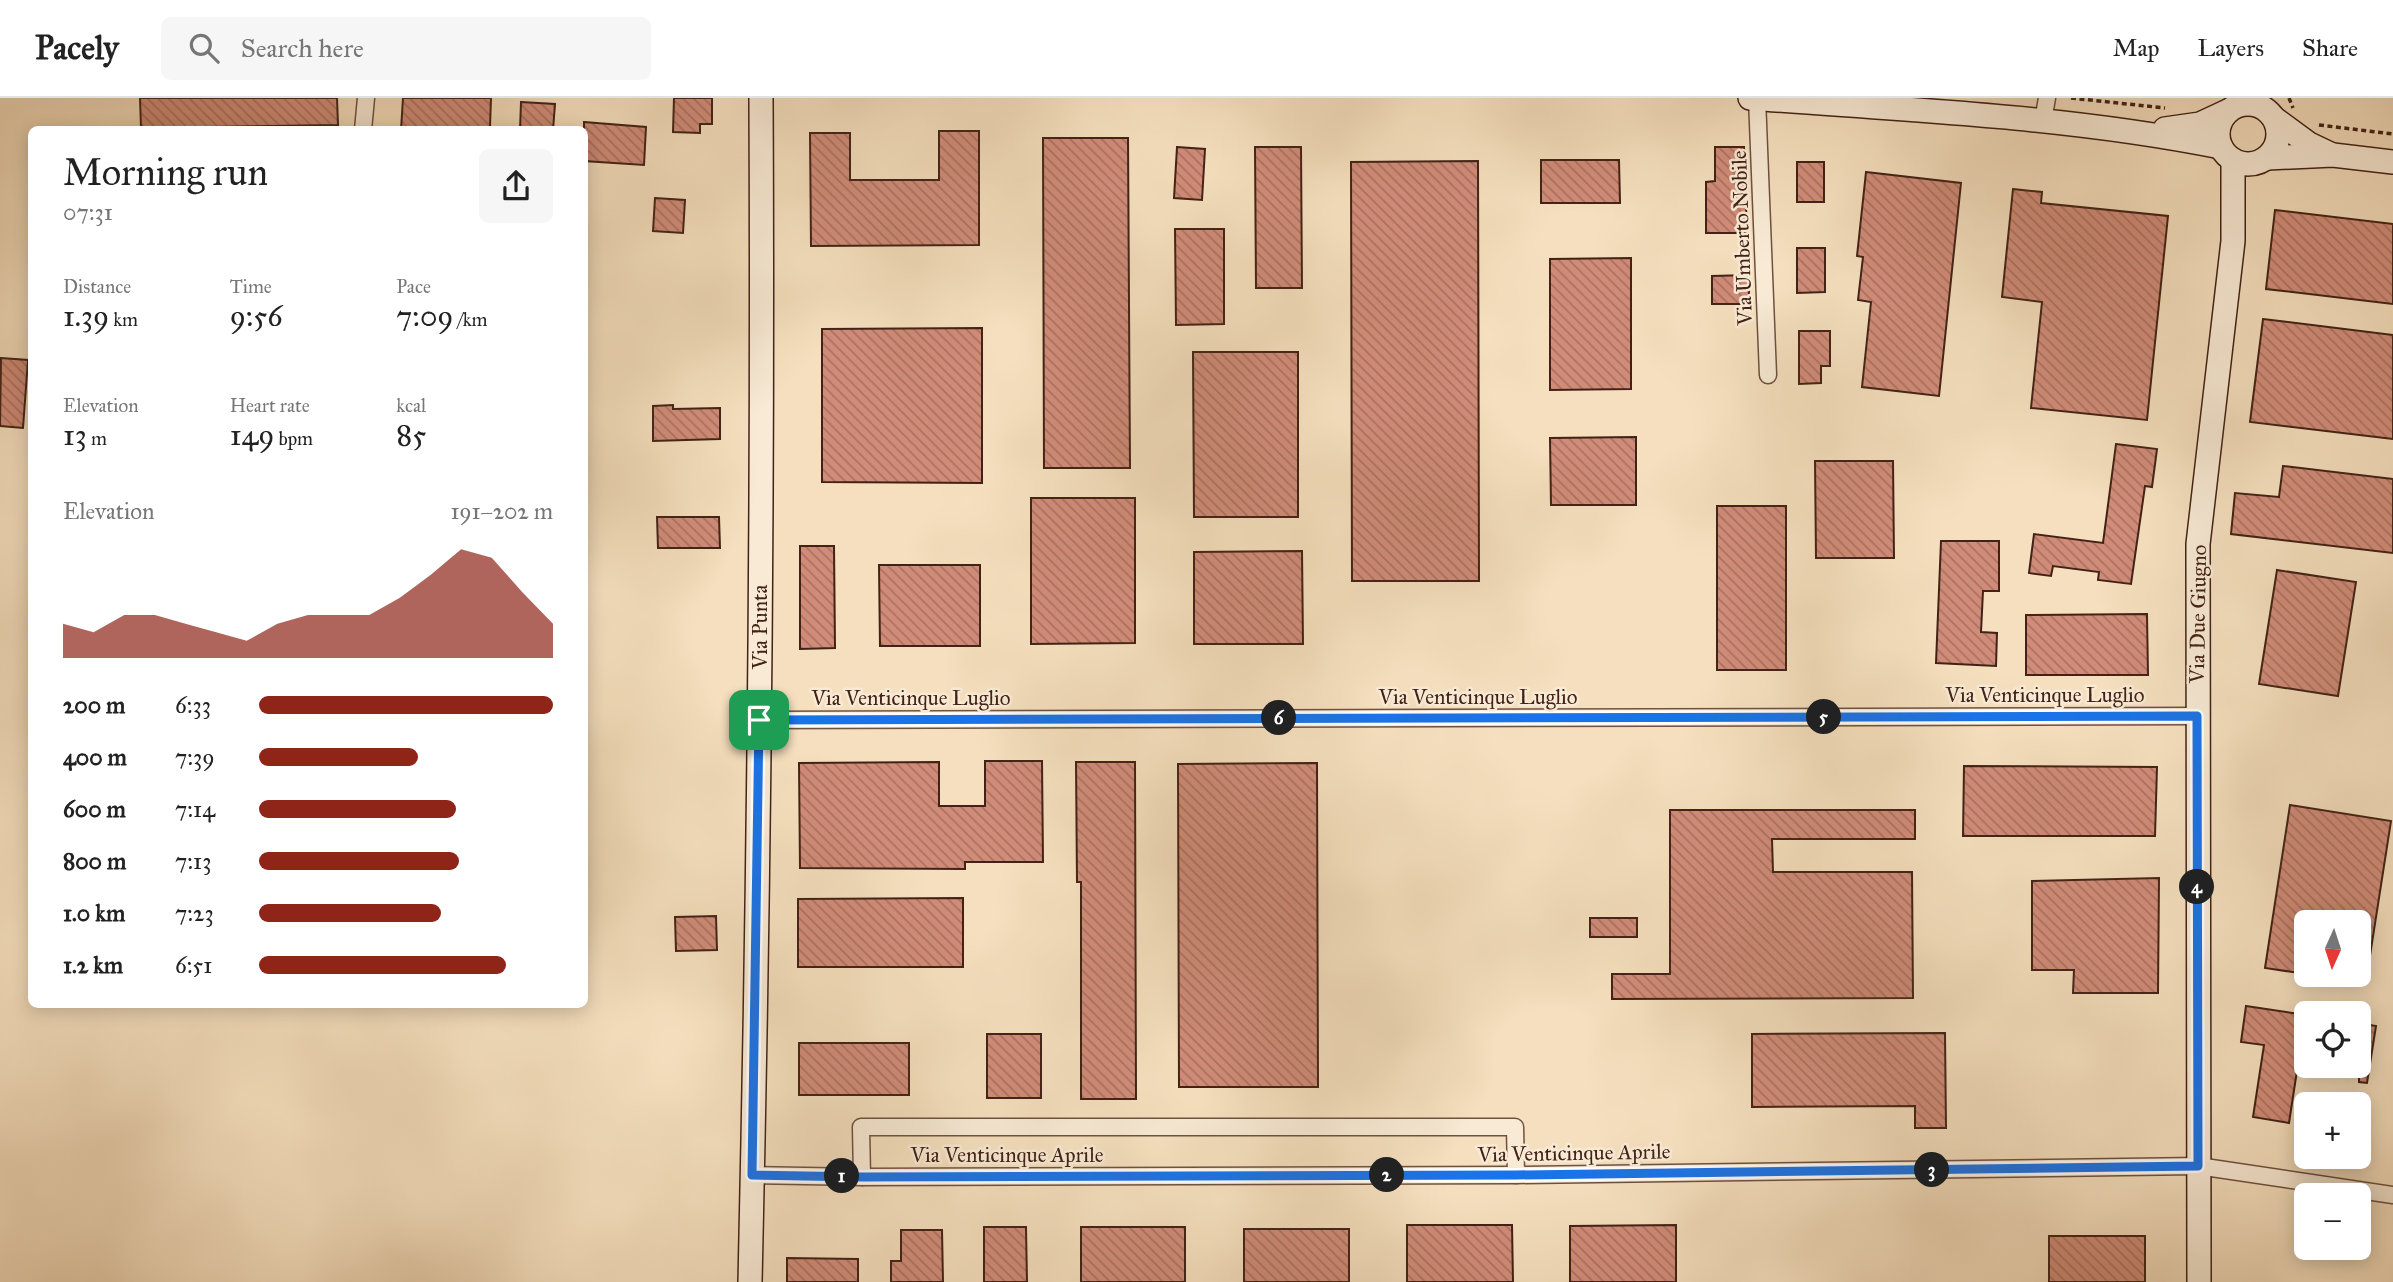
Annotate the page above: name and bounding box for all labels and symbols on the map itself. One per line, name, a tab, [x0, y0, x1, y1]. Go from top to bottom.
street label: Via Umberto Nobile	[1726, 150, 1758, 327]
street label: Via Due Giugno	[2184, 544, 2212, 685]
street label: Via Punta	[747, 585, 773, 670]
street label: Via Venticinque Luglio	[1944, 682, 2145, 708]
street label: Via Venticinque Luglio	[1377, 684, 1578, 710]
street label: Via Venticinque Luglio	[810, 685, 1011, 711]
pin	[729, 690, 789, 750]
pin: 6	[1262, 700, 1296, 736]
pin: 5	[1806, 700, 1842, 734]
pin: 4	[2180, 870, 2214, 904]
north arrow	[2294, 910, 2371, 987]
street label: Via Venticinque Aprile	[1476, 1138, 1671, 1168]
street label: Via Venticinque Aprile	[909, 1142, 1104, 1168]
pin: 3	[1914, 1152, 1950, 1188]
pin: 1	[824, 1158, 860, 1194]
pin: 2	[1370, 1158, 1404, 1192]

